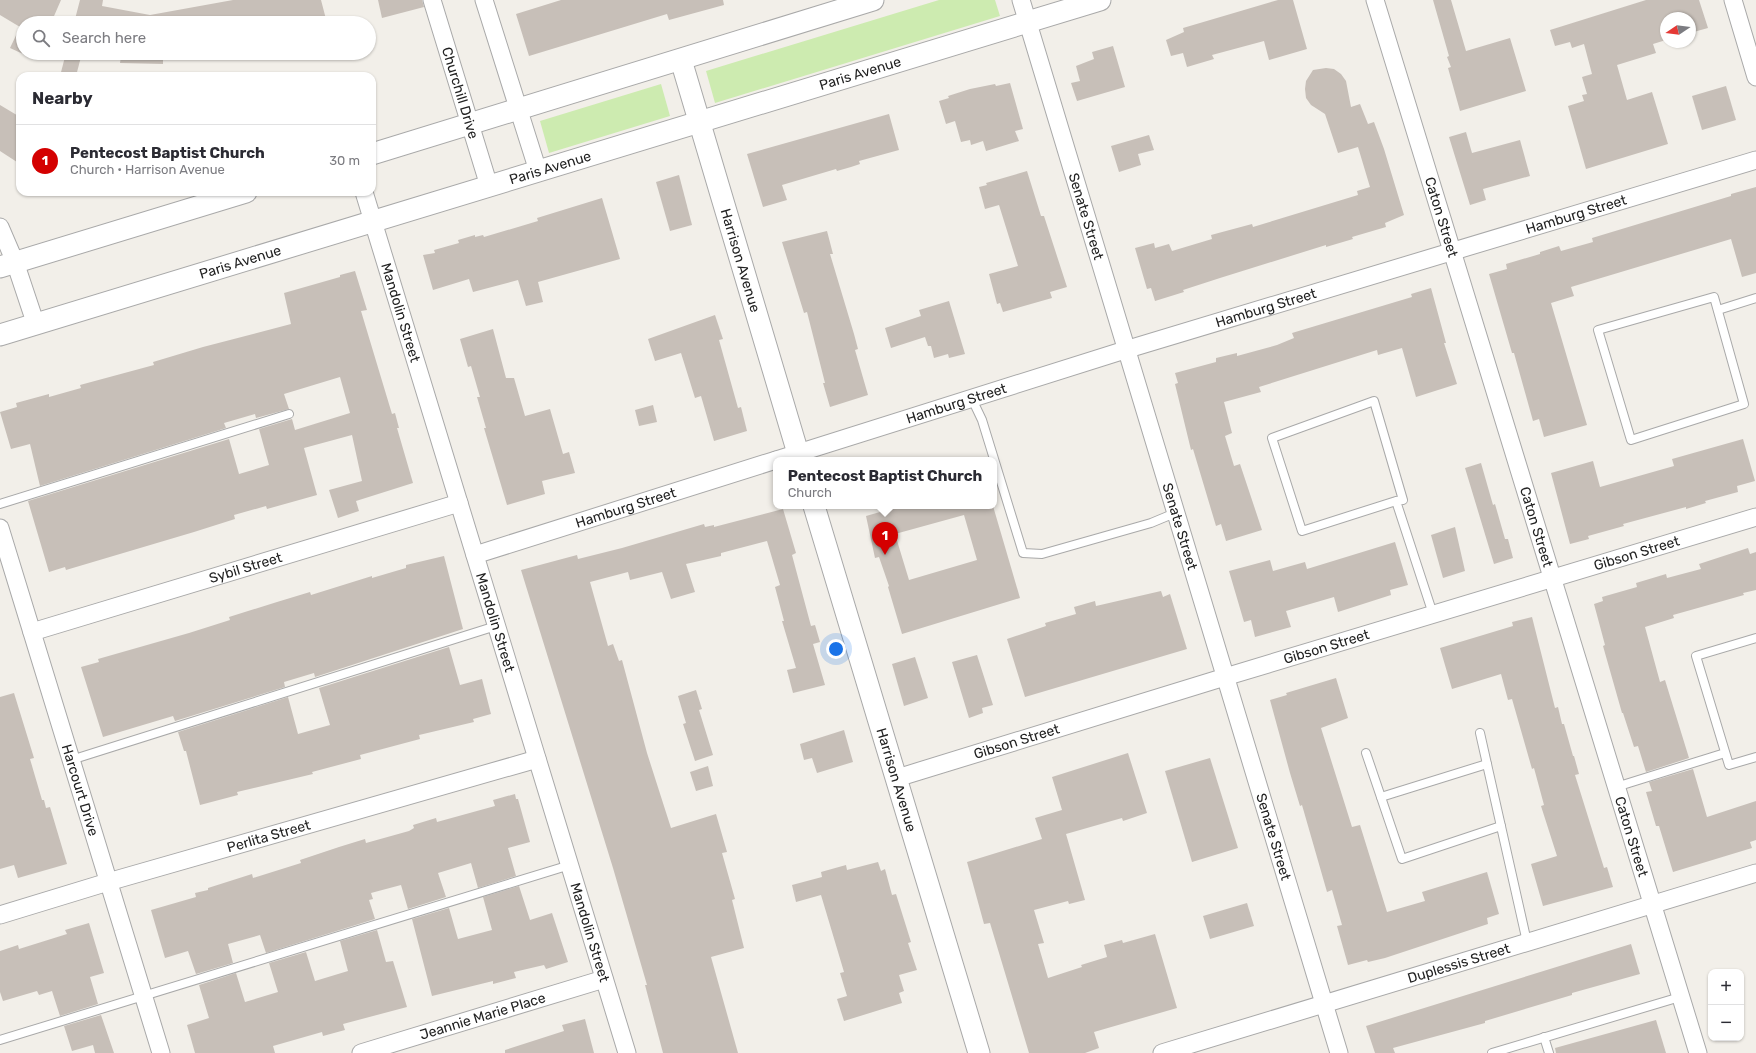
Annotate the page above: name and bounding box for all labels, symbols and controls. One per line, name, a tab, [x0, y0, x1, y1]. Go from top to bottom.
north arrow	[1660, 12, 1696, 48]
search box	[16, 16, 376, 60]
icon: search	[30, 27, 52, 49]
text: Search here	[62, 29, 146, 47]
street label: Churchill Drive	[438, 45, 482, 141]
street label: Paris Avenue	[817, 53, 903, 94]
text: Nearby	[32, 88, 93, 108]
text: Pentecost Baptist Church	[70, 144, 265, 162]
street label: Paris Avenue	[507, 147, 593, 188]
text: 1	[42, 153, 48, 168]
text: 30 m	[329, 153, 360, 168]
text: Church · Harrison Avenue	[70, 162, 225, 177]
street label: Senate Street	[1065, 171, 1107, 263]
street label: Caton Street	[1421, 175, 1462, 260]
street label: Hamburg Street	[1524, 191, 1629, 238]
street label: Harrison Avenue	[717, 206, 764, 315]
street label: Paris Avenue	[197, 242, 283, 283]
street label: Mandolin Street	[377, 261, 424, 365]
street label: Hamburg Street	[1214, 285, 1319, 331]
street label: Hamburg Street	[904, 380, 1009, 427]
popup	[773, 457, 997, 509]
text: Pentecost Baptist Church	[788, 467, 982, 485]
street label: Senate Street	[1158, 481, 1201, 573]
street label: Hamburg Street	[573, 484, 679, 532]
text: Church	[788, 485, 832, 500]
street label: Caton Street	[1516, 485, 1557, 570]
pin: 1	[872, 522, 898, 555]
street label: Gibson Street	[1592, 532, 1682, 574]
street label: Sybil Street	[207, 549, 285, 587]
street label: Mandolin Street	[472, 571, 518, 675]
street label: Gibson Street	[1281, 626, 1372, 668]
your location	[826, 639, 846, 659]
street label: Gibson Street	[972, 720, 1062, 763]
street label: Harrison Avenue	[872, 726, 920, 834]
street label: Harcourt Drive	[58, 742, 102, 838]
street label: Senate Street	[1252, 791, 1294, 883]
street label: Caton Street	[1611, 795, 1652, 879]
street label: Perlita Street	[225, 816, 313, 856]
street label: Mandolin Street	[566, 881, 613, 985]
street label: Duplessis Street	[1405, 940, 1513, 987]
map controls	[1708, 969, 1744, 1041]
button: +	[1708, 969, 1744, 1005]
street label: Jeannie Marie Place	[418, 989, 548, 1044]
button: −	[1708, 1005, 1744, 1041]

